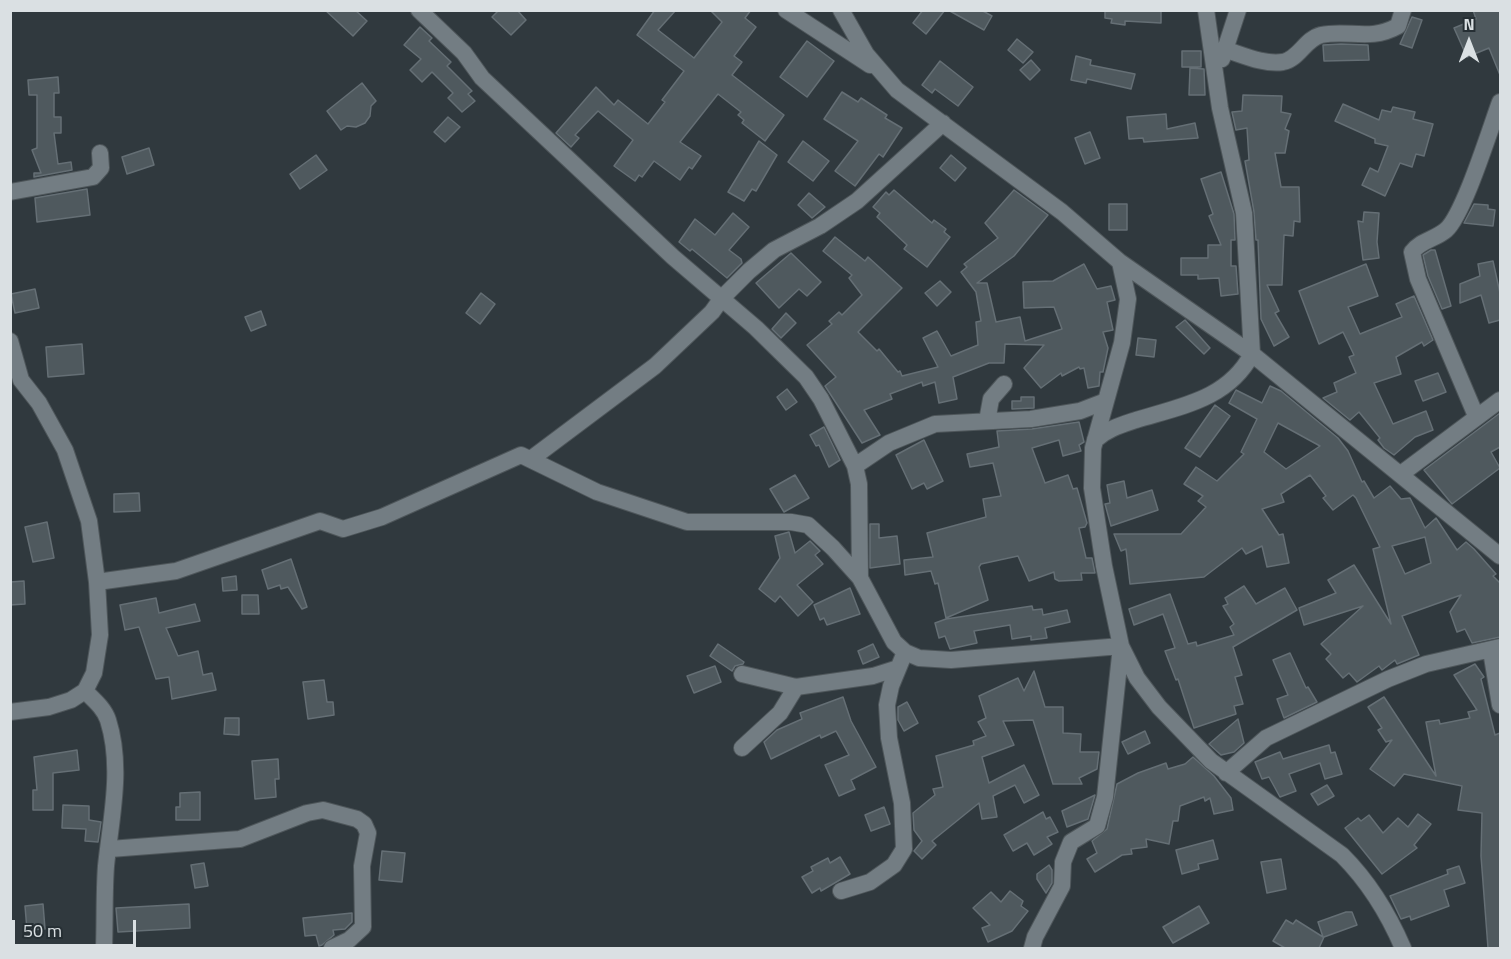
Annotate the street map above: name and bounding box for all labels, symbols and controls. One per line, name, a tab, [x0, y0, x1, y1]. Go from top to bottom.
north arrow	[1439, 12, 1499, 72]
text: N	[1463, 12, 1475, 36]
scale bar	[15, 908, 140, 946]
text: 50 m	[23, 917, 62, 944]

